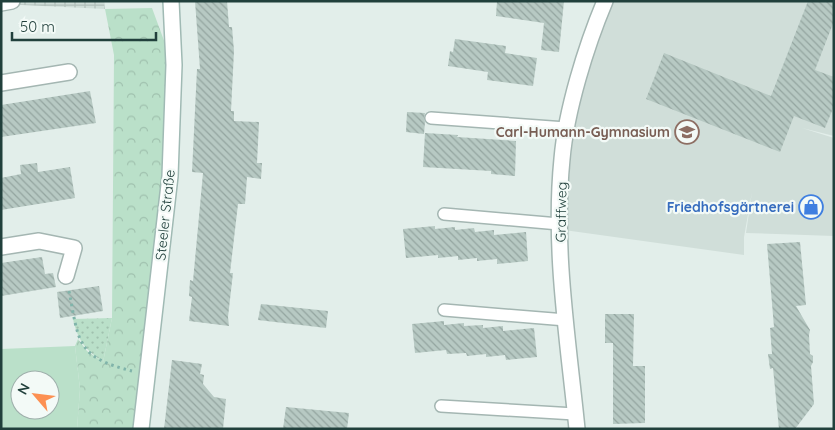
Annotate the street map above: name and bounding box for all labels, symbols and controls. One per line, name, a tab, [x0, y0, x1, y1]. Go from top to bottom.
scale bar	[12, 10, 156, 42]
text: 50 m	[20, 17, 55, 36]
school or university icon: Carl-Humann-Gymnasium	[674, 119, 700, 145]
place label: Carl-Humann-Gymnasium	[496, 123, 670, 141]
street label: Steeler Straße	[151, 169, 179, 261]
street label: Graffweg	[551, 182, 571, 242]
shop icon: Friedhofsgärtnerei	[798, 194, 824, 220]
place label: Friedhofsgärtnerei	[667, 198, 794, 216]
north arrow	[10, 370, 60, 420]
text: N	[13, 380, 34, 398]

